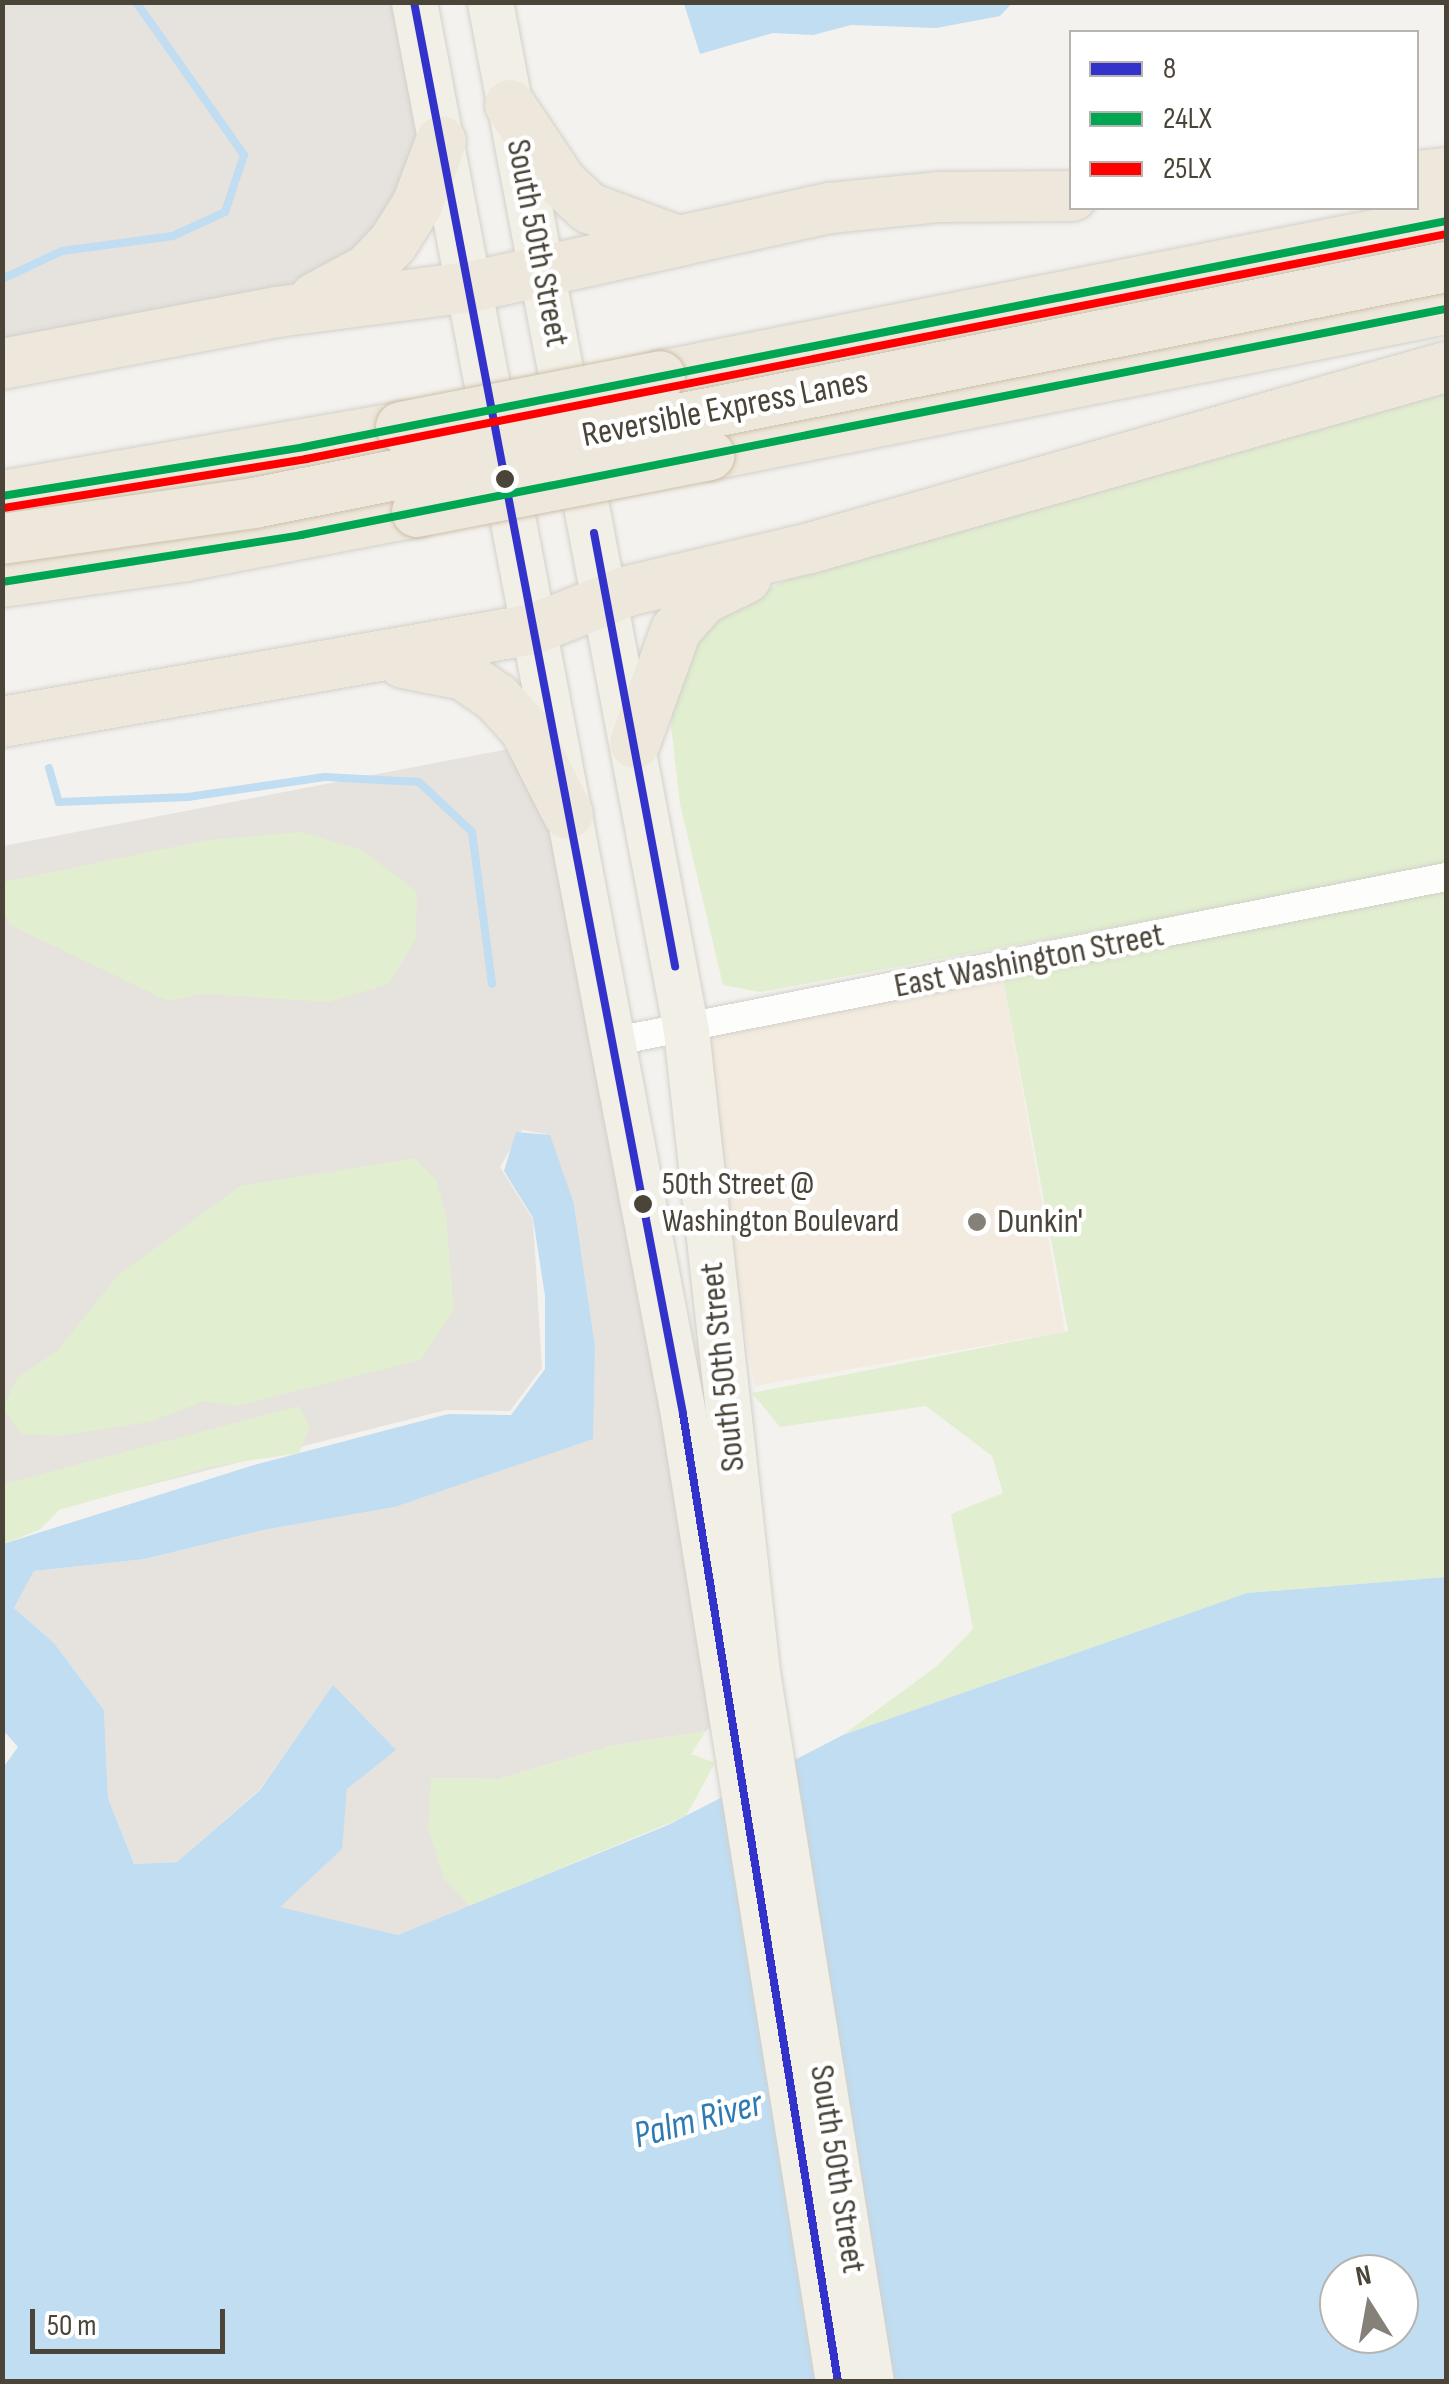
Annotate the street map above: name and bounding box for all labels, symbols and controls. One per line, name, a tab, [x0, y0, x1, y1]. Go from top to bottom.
legend	[1069, 30, 1419, 210]
text: 8	[1163, 51, 1176, 87]
text: 24LX	[1163, 101, 1212, 137]
street label: South 50th Street	[496, 136, 578, 350]
text: 25LX	[1163, 151, 1211, 187]
street label: Reversible Express Lanes	[579, 361, 871, 457]
unlabelled marker	[495, 469, 515, 489]
street label: East Washington Street	[891, 914, 1167, 1008]
place label: 50th Street @ Washington Boulevard	[662, 1167, 899, 1242]
marker: 50th Street @ Washington Boulevard	[633, 1194, 653, 1214]
place label: Dunkin'	[997, 1201, 1083, 1243]
marker: Dunkin'	[966, 1211, 988, 1233]
street label: South 50th Street	[691, 1260, 755, 1474]
street label: South 50th Street	[800, 2062, 874, 2276]
water label: Palm River	[629, 2081, 767, 2159]
north arrow	[1319, 2254, 1419, 2354]
text: N	[1353, 2258, 1374, 2294]
scale bar	[35, 2289, 230, 2351]
text: 50 m	[47, 2308, 96, 2344]

